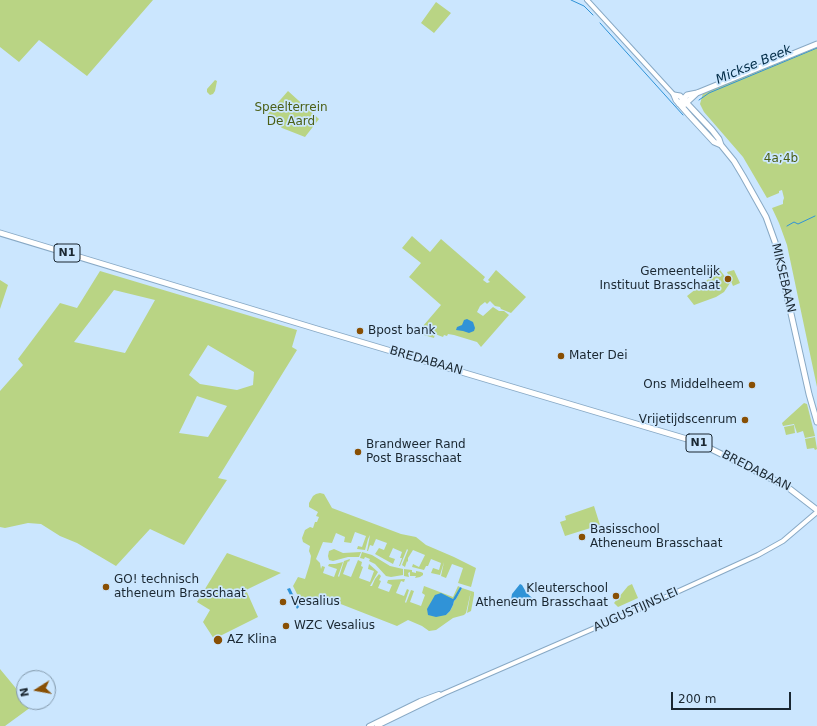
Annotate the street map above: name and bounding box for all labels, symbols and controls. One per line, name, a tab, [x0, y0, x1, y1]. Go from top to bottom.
water label: Mickse Beek	[714, 42, 794, 88]
park label: Speelterrein De Aard	[254, 101, 328, 129]
park label: 4a;4b	[764, 152, 798, 166]
street label: MIKSEBAAN	[768, 242, 798, 314]
road number: N1	[54, 244, 80, 262]
place label: Gemeentelijk Instituut Brasschaat	[599, 265, 720, 293]
marker: Gemeentelijk Instituut Brasschaat	[723, 274, 733, 284]
place label: Bpost bank	[368, 324, 435, 338]
marker: Bpost bank	[355, 326, 365, 336]
street label: BREDABAAN	[388, 344, 464, 378]
place label: Mater Dei	[569, 349, 628, 363]
marker: Mater Dei	[556, 351, 566, 361]
place label: Ons Middelheem	[643, 378, 744, 392]
marker: Ons Middelheem	[747, 380, 757, 390]
place label: Vrijetijdscenrum	[639, 413, 737, 427]
marker: Vrijetijdscenrum	[740, 415, 750, 425]
road number: N1	[686, 434, 712, 452]
place label: Brandweer Rand Post Brasschaat	[366, 438, 466, 466]
marker: Brandweer Rand Post Brasschaat	[353, 447, 363, 457]
street label: BREDABAAN	[719, 447, 793, 495]
place label: Basisschool Atheneum Brasschaat	[590, 523, 722, 551]
marker: Basisschool Atheneum Brasschaat	[577, 532, 587, 542]
place label: GO! technisch atheneum Brasschaat	[114, 573, 246, 601]
marker: GO! technisch atheneum Brasschaat	[101, 582, 111, 592]
place label: Kleuterschool Atheneum Brasschaat	[476, 582, 608, 610]
street label: AUGUSTIJNSLEI	[591, 585, 681, 635]
marker: Kleuterschool Atheneum Brasschaat	[611, 591, 621, 601]
place label: Vesalius	[291, 595, 340, 609]
marker: Vesalius	[278, 597, 288, 607]
place label: WZC Vesalius	[294, 619, 375, 633]
marker: WZC Vesalius	[281, 621, 291, 631]
place label: AZ Klina	[227, 633, 277, 647]
marker: AZ Klina	[212, 634, 224, 646]
north arrow	[16, 670, 56, 710]
scale bar	[673, 684, 793, 710]
text: N	[17, 686, 32, 698]
text: 200 m	[678, 692, 716, 706]

